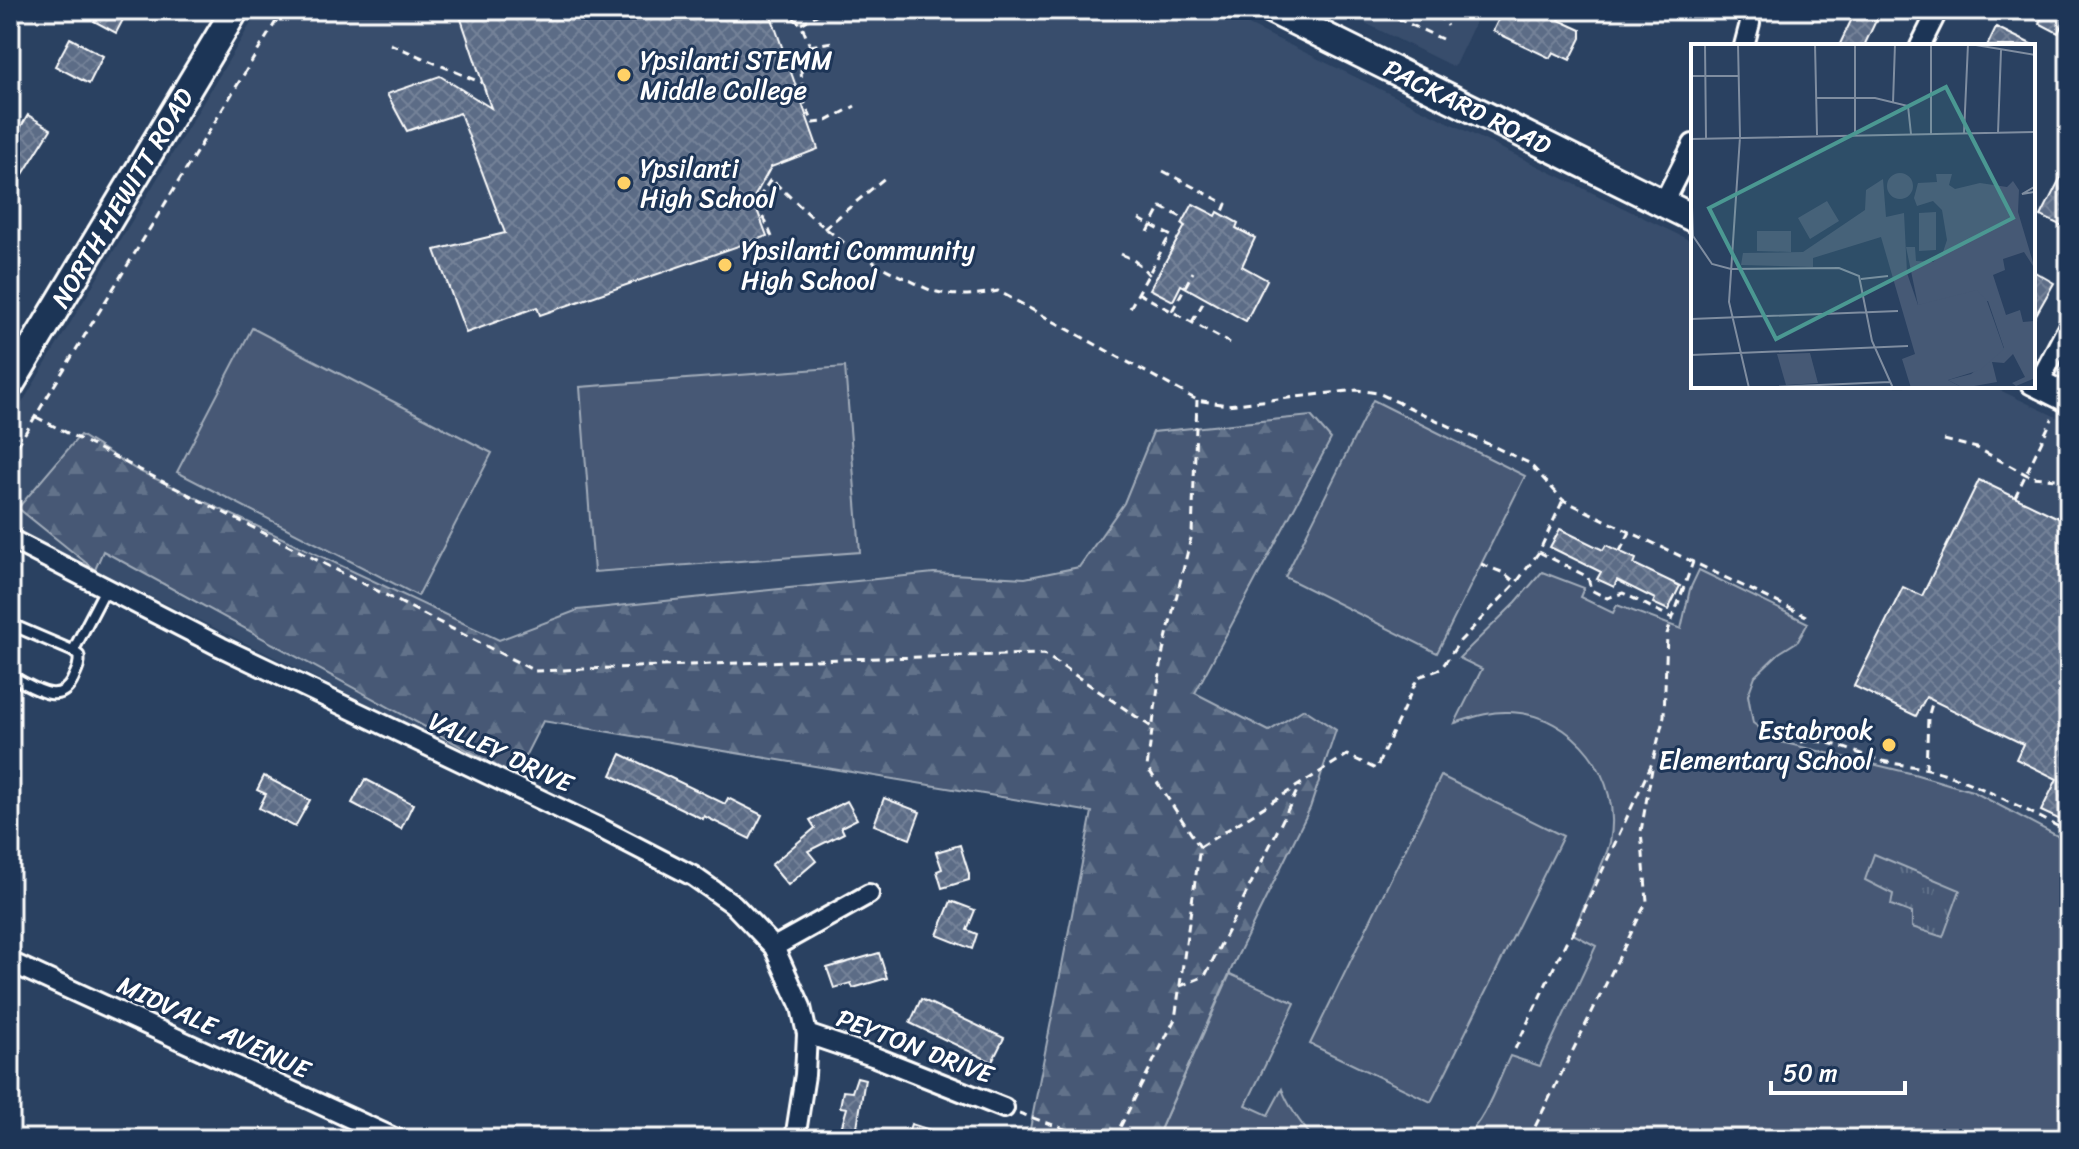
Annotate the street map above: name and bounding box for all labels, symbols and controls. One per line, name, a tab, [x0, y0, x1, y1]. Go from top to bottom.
place label: Ypsilanti STEMM Middle College	[640, 37, 833, 113]
inset map	[1691, 44, 2035, 388]
street label: PACKARD ROAD	[1375, 46, 1560, 168]
marker: Ypsilanti STEMM Middle College	[615, 66, 633, 84]
street label: NORTH HEWITT ROAD	[38, 79, 206, 317]
place label: Ypsilanti High School	[640, 145, 776, 221]
marker: Ypsilanti High School	[615, 174, 633, 192]
place label: Ypsilanti Community High School	[741, 227, 975, 303]
marker: Ypsilanti Community High School	[716, 256, 734, 274]
street label: VALLEY DRIVE	[421, 698, 583, 806]
place label: Estabrook Elementary School	[1658, 707, 1874, 783]
marker: Estabrook Elementary School	[1880, 736, 1898, 754]
street label: MIDVALE AVENUE	[110, 962, 320, 1093]
street label: PEYTON DRIVE	[830, 995, 1002, 1098]
scale bar	[1771, 1045, 1905, 1095]
text: 50 m	[1783, 1052, 1838, 1094]

